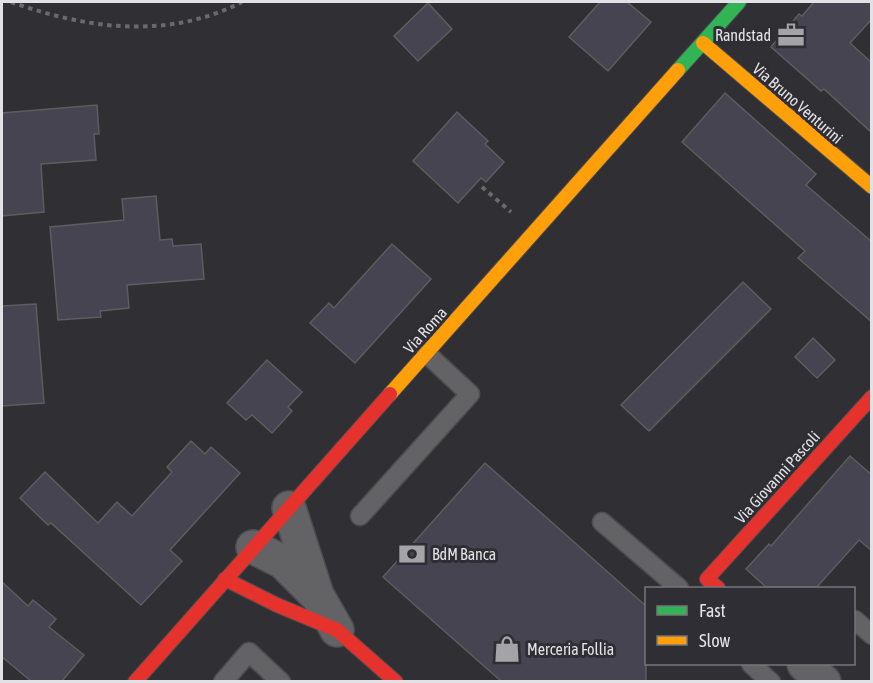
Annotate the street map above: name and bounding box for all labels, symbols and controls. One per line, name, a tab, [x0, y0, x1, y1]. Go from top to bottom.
office icon: Randstad	[776, 20, 806, 50]
place label: Randstad	[715, 26, 771, 44]
street label: Via Bruno Venturini	[749, 59, 847, 147]
street label: Via Roma	[400, 303, 450, 357]
street label: Via Giovanni Pascoli	[731, 427, 823, 527]
bank icon: BdM Banca	[397, 539, 427, 569]
place label: BdM Banca	[432, 545, 496, 563]
legend	[645, 587, 855, 665]
text: Fast	[699, 600, 726, 621]
text: Slow	[699, 630, 730, 651]
shop icon: Merceria Follia	[492, 634, 522, 664]
place label: Merceria Follia	[527, 640, 614, 658]

